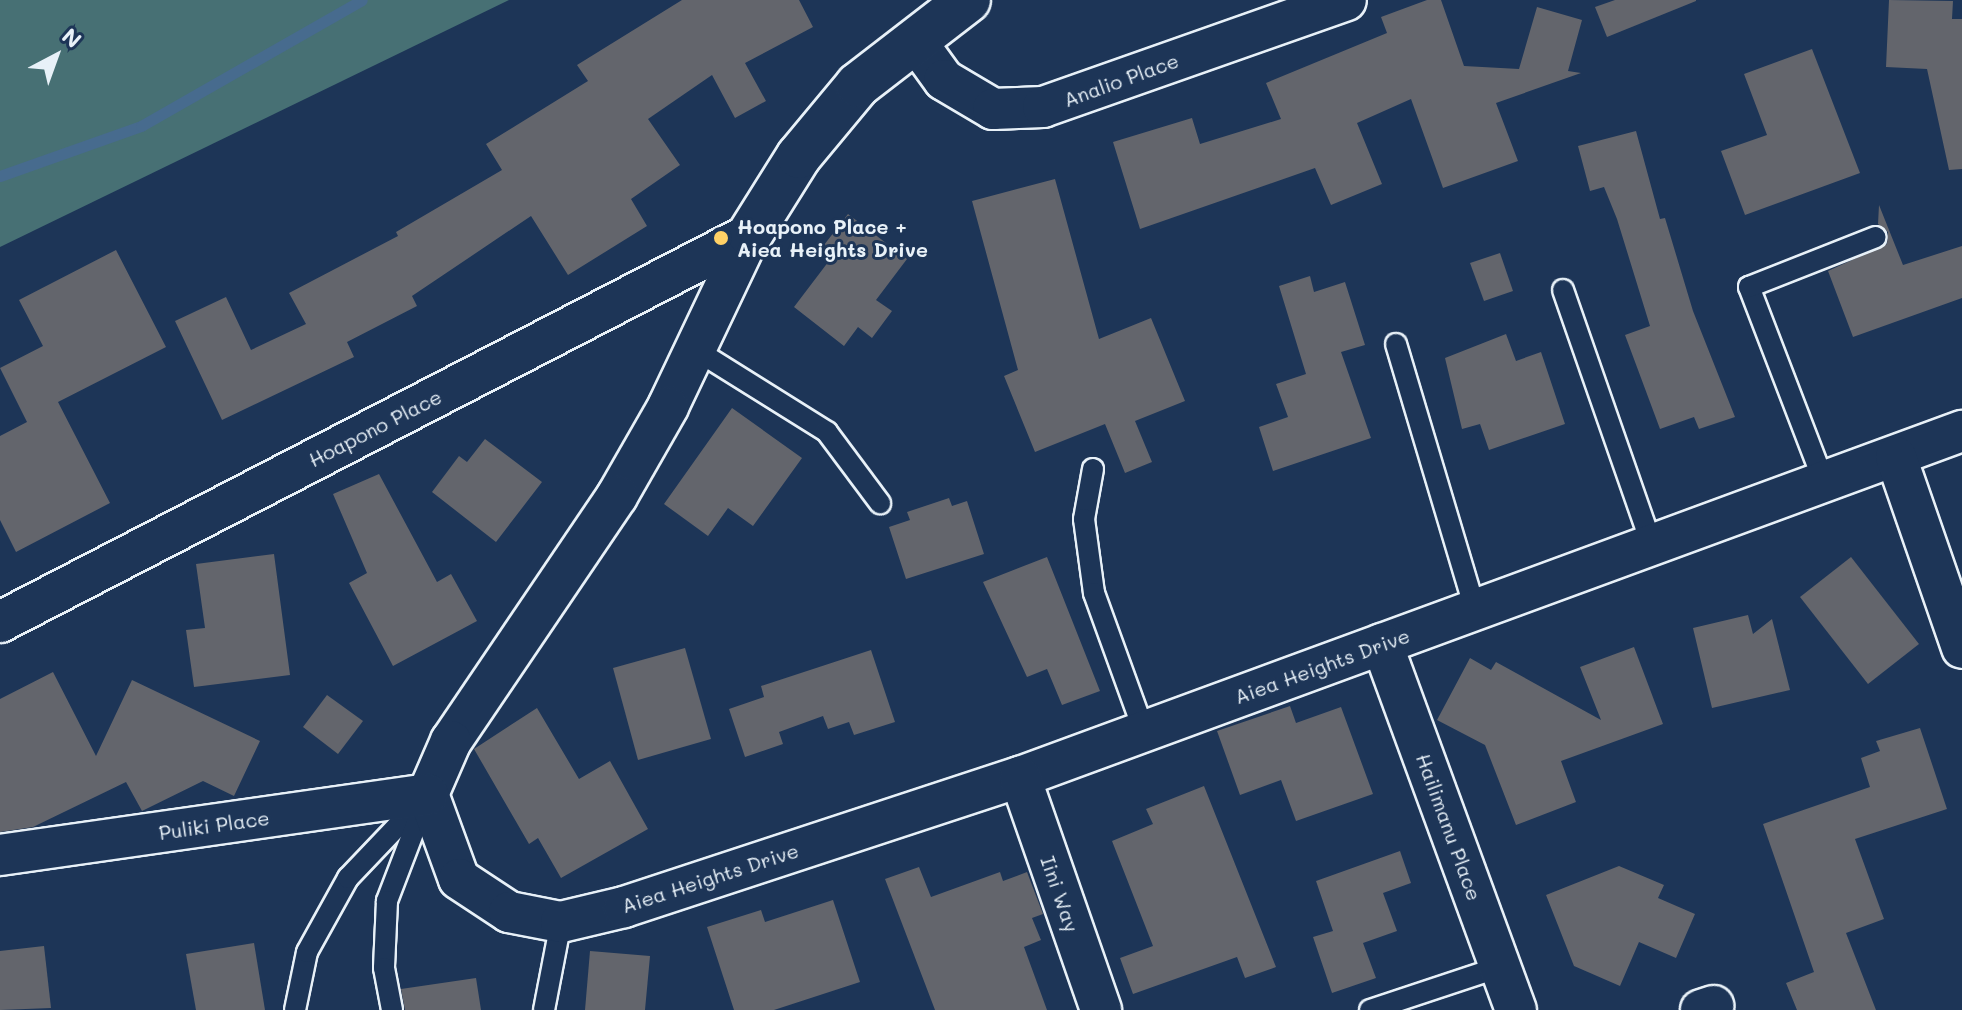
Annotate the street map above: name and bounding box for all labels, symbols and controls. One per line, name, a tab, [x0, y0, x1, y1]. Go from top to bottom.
north arrow	[16, 16, 96, 96]
text: N	[56, 21, 88, 54]
street label: Analio Place	[1060, 48, 1182, 112]
place label: Hoapono Place + Aiea Heights Drive	[737, 214, 928, 261]
marker: Hoapono Place + Aiea Heights Drive	[712, 229, 730, 247]
street label: Hoapono Place	[305, 384, 445, 472]
street label: Aiea Heights Drive	[1231, 623, 1413, 709]
street label: Hailimanu Place	[1411, 750, 1487, 904]
street label: Puliki Place	[157, 805, 271, 845]
street label: Aiea Heights Drive	[618, 838, 802, 918]
street label: Iini Way	[1036, 853, 1084, 935]

